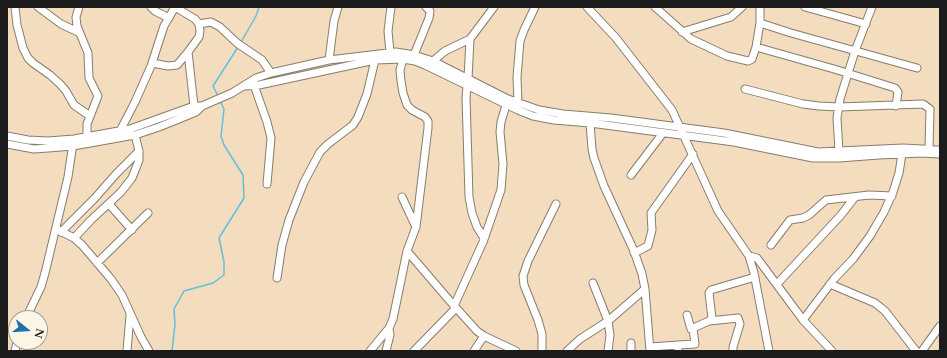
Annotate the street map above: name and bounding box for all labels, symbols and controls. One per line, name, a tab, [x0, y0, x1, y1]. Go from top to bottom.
north arrow	[8, 310, 48, 350]
text: N	[30, 327, 48, 340]

